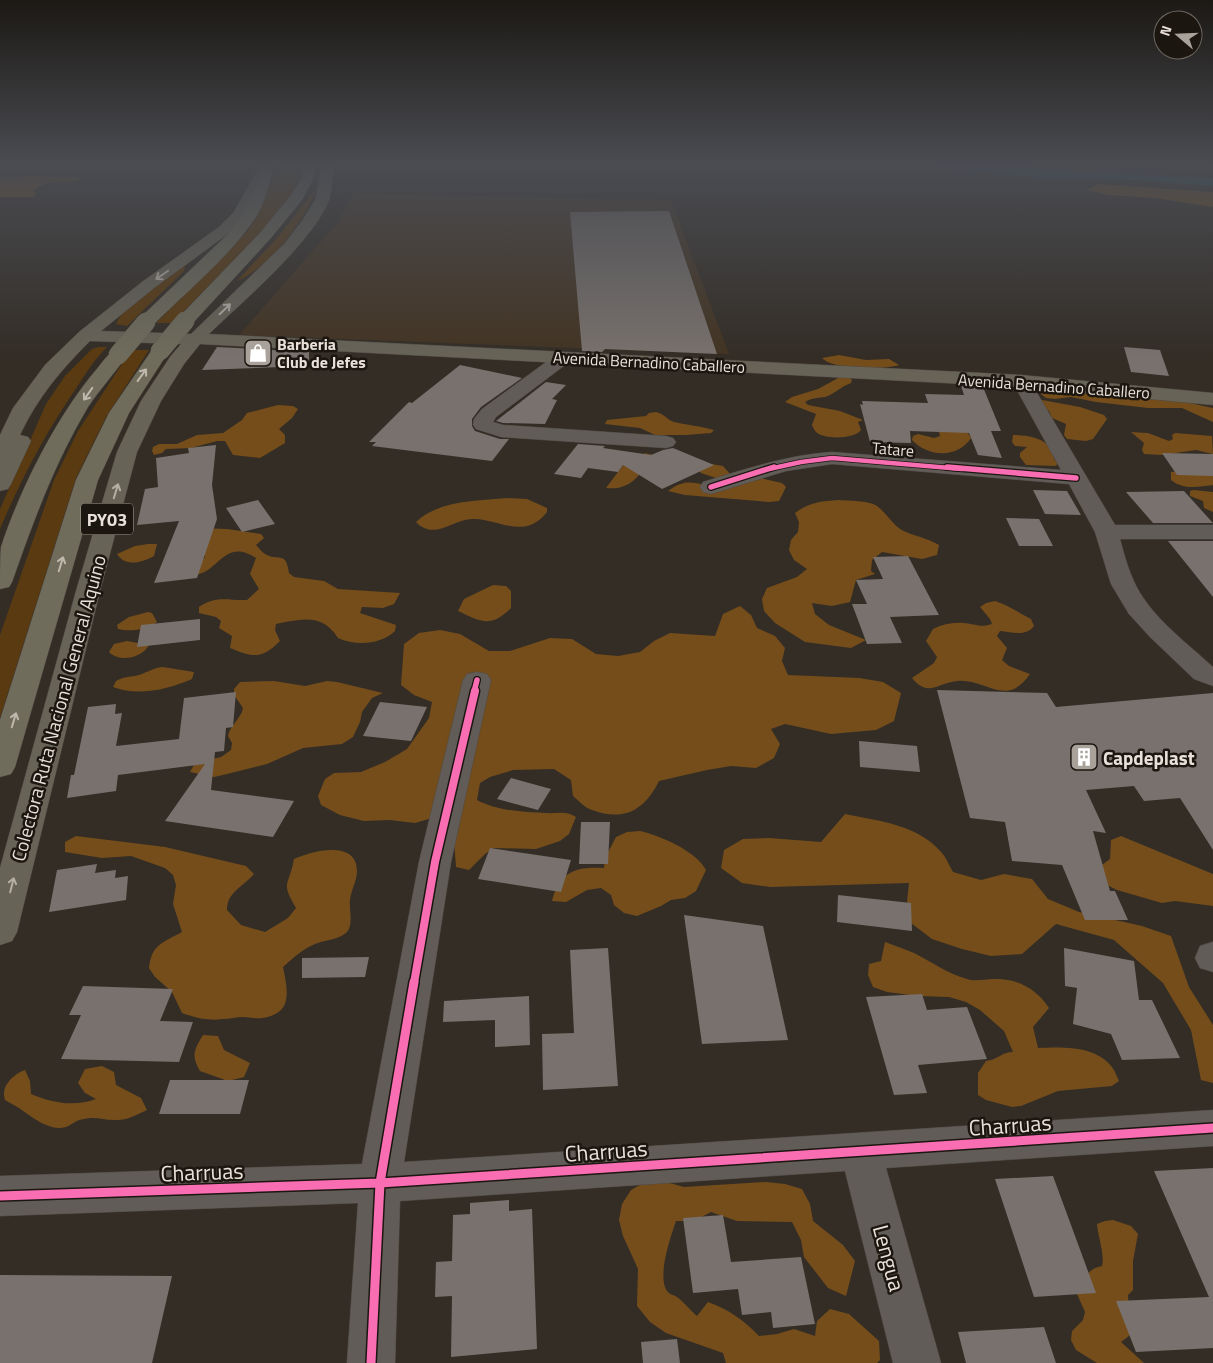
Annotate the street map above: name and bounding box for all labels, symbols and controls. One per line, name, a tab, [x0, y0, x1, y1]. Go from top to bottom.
north arrow	[1153, 10, 1203, 60]
text: N	[1154, 23, 1177, 39]
one-way arrow	[155, 270, 169, 280]
one-way arrow	[219, 303, 231, 315]
place label: Barberia Club de Jefes	[277, 332, 366, 374]
shop icon: Barberia Club de Jefes	[243, 338, 273, 368]
street label: Avenida Bernadino Caballero	[552, 345, 746, 379]
street label: Avenida Bernadino Caballero	[957, 367, 1151, 405]
one-way arrow	[137, 368, 147, 382]
one-way arrow	[83, 387, 93, 401]
street label: Tatare	[871, 435, 915, 463]
one-way arrow	[111, 483, 121, 499]
road number: PY03	[81, 504, 133, 534]
street label: Colectora Ruta Nacional General Aquino	[3, 552, 113, 864]
one-way arrow	[57, 557, 67, 573]
one-way arrow	[10, 712, 20, 728]
building icon: Capdeplast	[1069, 742, 1099, 772]
place label: Capdeplast	[1103, 743, 1195, 772]
one-way arrow	[8, 877, 17, 893]
street label: Charruas	[967, 1105, 1053, 1145]
street label: Charruas	[563, 1131, 649, 1171]
street label: Charruas	[160, 1154, 244, 1190]
street label: Lengua	[864, 1221, 914, 1295]

